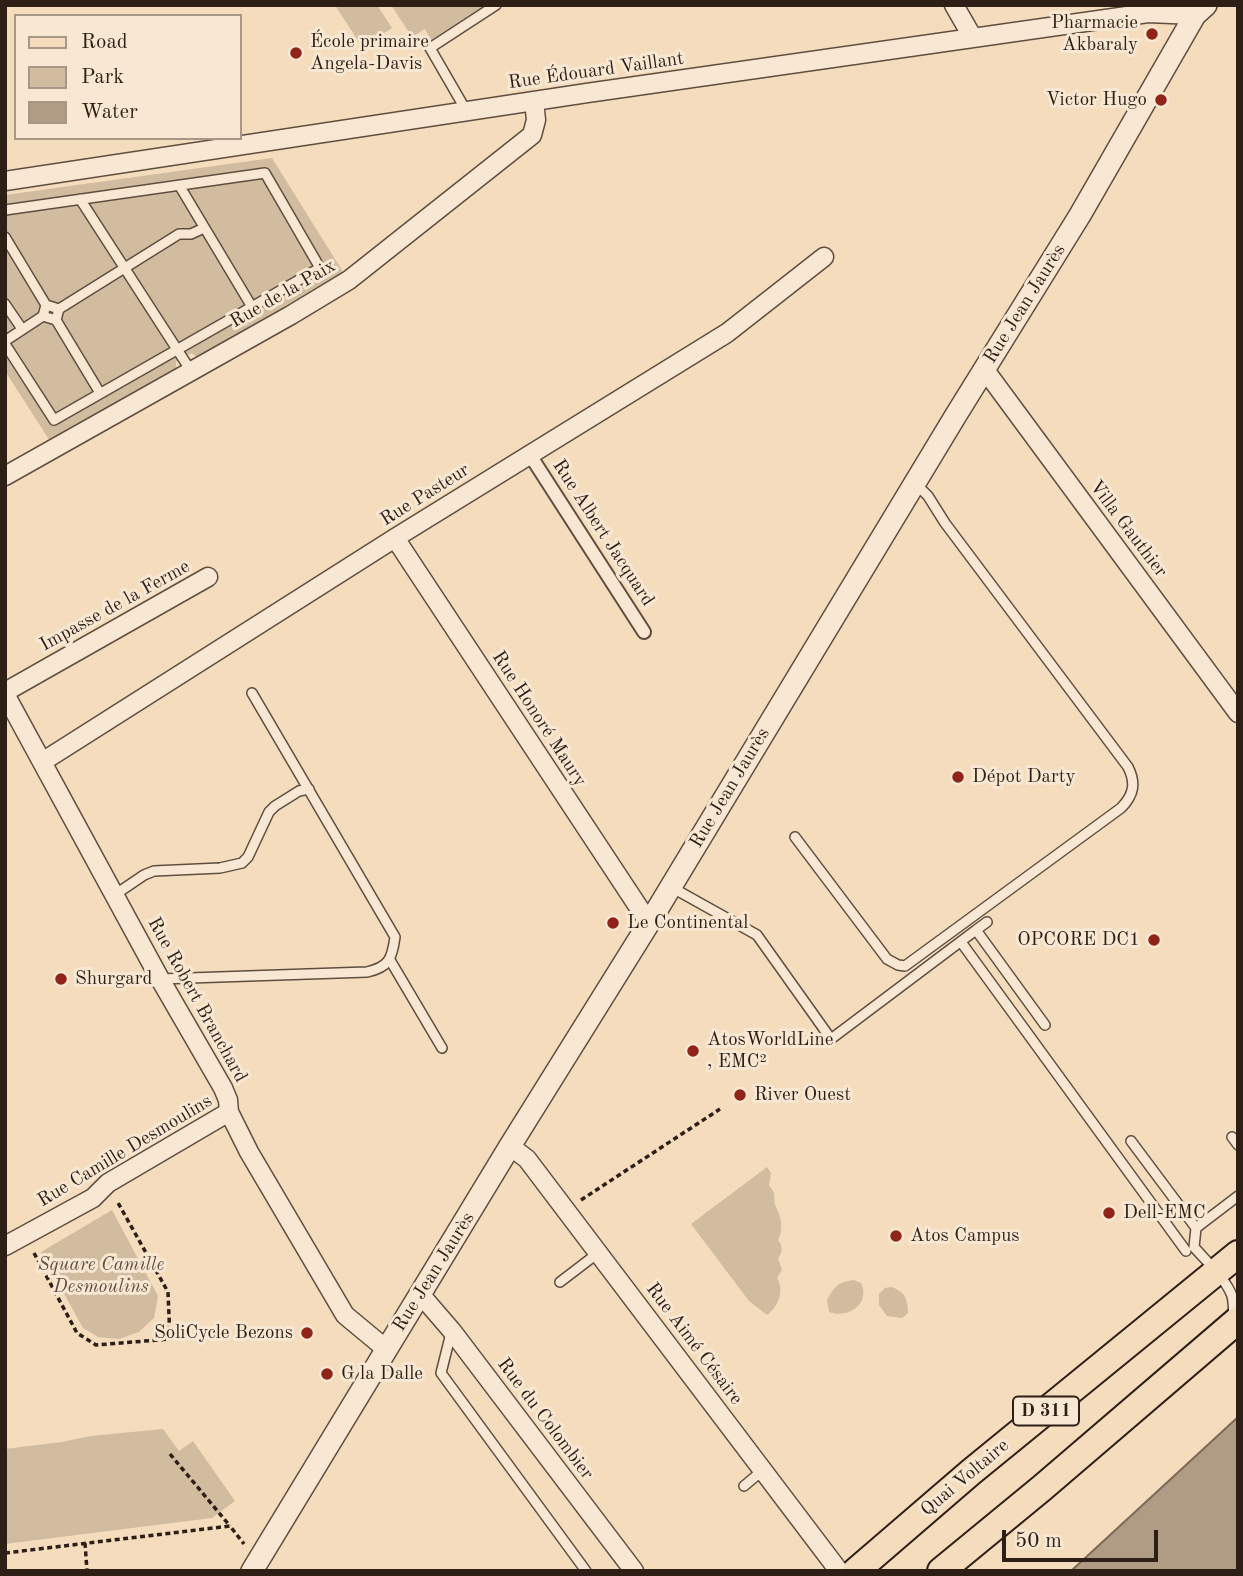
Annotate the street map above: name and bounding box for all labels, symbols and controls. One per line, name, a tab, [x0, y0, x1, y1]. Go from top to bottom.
place label: Pharmacie Akbaraly	[1051, 12, 1138, 56]
legend	[14, 14, 242, 140]
marker: Pharmacie Akbaraly	[1144, 26, 1160, 42]
place label: École primaire Angela-Davis	[310, 31, 429, 75]
text: Road	[81, 32, 128, 53]
marker: École primaire Angela-Davis	[288, 45, 304, 61]
street label: Rue Édouard Vaillant	[507, 47, 685, 95]
text: Park	[81, 67, 124, 88]
place label: Victor Hugo	[1046, 89, 1147, 111]
marker: Victor Hugo	[1153, 92, 1169, 108]
text: Water	[81, 102, 138, 123]
street label: Rue Jean Jaurès	[979, 240, 1071, 368]
street label: Rue de la Paix	[226, 255, 340, 333]
street label: Rue Albert Jacquard	[547, 455, 659, 611]
street label: Rue Pasteur	[376, 459, 474, 531]
street label: Villa Gauthier	[1084, 476, 1172, 582]
street label: Impasse de la Ferme	[36, 555, 194, 657]
street label: Rue Honoré Maury	[487, 647, 591, 791]
street label: Rue Jean Jaurès	[685, 724, 775, 852]
place label: Dépot Darty	[972, 766, 1076, 788]
marker: Dépot Darty	[950, 769, 966, 785]
place label: Le Continental	[627, 912, 748, 934]
street label: Rue Robert Branchard	[142, 913, 252, 1087]
marker: Le Continental	[605, 915, 621, 931]
place label: OPCORE DC1	[1017, 929, 1140, 951]
marker: OPCORE DC1	[1146, 932, 1162, 948]
place label: Shurgard	[75, 968, 152, 990]
marker: Shurgard	[53, 971, 69, 987]
place label: AtosWorldLine , EMC²	[707, 1029, 833, 1073]
marker: AtosWorldLine , EMC²	[685, 1043, 701, 1059]
place label: River Ouest	[754, 1084, 851, 1106]
marker: River Ouest	[732, 1087, 748, 1103]
street label: Rue Camille Desmoulins	[34, 1090, 216, 1212]
place label: Dell-EMC	[1123, 1202, 1206, 1224]
marker: Dell-EMC	[1101, 1205, 1117, 1221]
street label: Rue Jean Jaurès	[388, 1208, 480, 1336]
place label: Atos Campus	[910, 1225, 1020, 1247]
marker: Atos Campus	[888, 1228, 904, 1244]
park label: Square Camille Desmoulins	[38, 1254, 164, 1298]
street label: Rue Aimé Césaire	[641, 1278, 747, 1410]
place label: SoliCycle Bezons	[154, 1322, 293, 1344]
marker: SoliCycle Bezons	[299, 1325, 315, 1341]
street label: Rue du Colombier	[492, 1354, 598, 1484]
place label: G la Dalle	[341, 1363, 423, 1385]
marker: G la Dalle	[319, 1366, 335, 1382]
road number: D 311	[1013, 1396, 1079, 1426]
street label: Quai Voltaire	[916, 1434, 1014, 1522]
scale bar	[1005, 1516, 1161, 1560]
text: 50 m	[1015, 1531, 1062, 1552]

